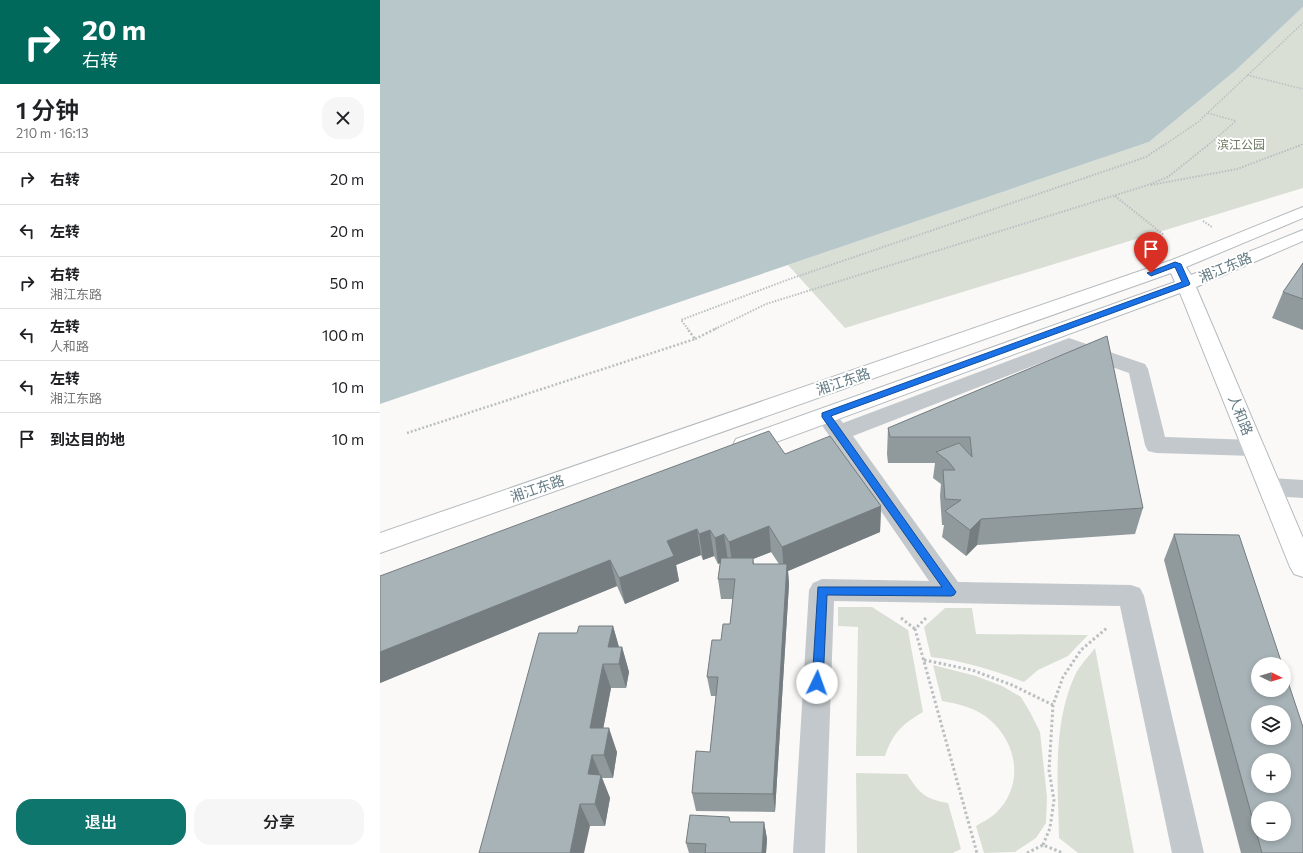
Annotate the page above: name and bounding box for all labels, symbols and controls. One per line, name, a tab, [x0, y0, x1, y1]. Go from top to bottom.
text: 20 m	[82, 12, 146, 46]
icon: right	[16, 16, 68, 68]
text: 右转	[82, 49, 118, 71]
text: 1 分钟	[16, 95, 79, 124]
button: close	[322, 97, 364, 139]
text: 210 m · 16:13	[16, 125, 89, 141]
park label: 滨江公园	[1217, 137, 1265, 151]
icon: right	[16, 168, 38, 190]
text: 右转	[50, 170, 80, 188]
text: 20 m	[330, 170, 364, 188]
icon: left	[16, 220, 38, 242]
text: 左转	[50, 222, 80, 240]
text: 20 m	[330, 222, 364, 240]
pin	[1134, 232, 1168, 273]
icon: arrive	[1140, 238, 1162, 260]
street label: 湘江东路	[1196, 248, 1254, 286]
text: 右转	[50, 265, 80, 283]
icon: right	[16, 272, 38, 294]
text: 50 m	[330, 274, 364, 292]
text: 湘江东路	[50, 286, 102, 302]
text: 左转	[50, 317, 80, 335]
icon: left	[16, 324, 38, 346]
text: 100 m	[322, 326, 364, 344]
text: 人和路	[50, 338, 89, 354]
street label: 湘江东路	[814, 364, 872, 398]
text: 左转	[50, 369, 80, 387]
icon: left	[16, 376, 38, 398]
text: 10 m	[332, 378, 364, 396]
text: 湘江东路	[50, 390, 102, 406]
street label: 人和路	[1225, 392, 1257, 438]
icon: arrive	[16, 428, 38, 450]
text: 到达目的地	[50, 430, 125, 448]
text: 10 m	[332, 430, 364, 448]
street label: 湘江东路	[508, 471, 566, 505]
north arrow	[1251, 657, 1291, 697]
map controls	[1251, 657, 1291, 841]
position arrow	[796, 662, 838, 704]
button: layers	[1251, 705, 1291, 745]
button: +	[1251, 753, 1291, 793]
button: 退出	[16, 799, 186, 845]
button: 分享	[194, 799, 364, 845]
button: −	[1251, 801, 1291, 841]

